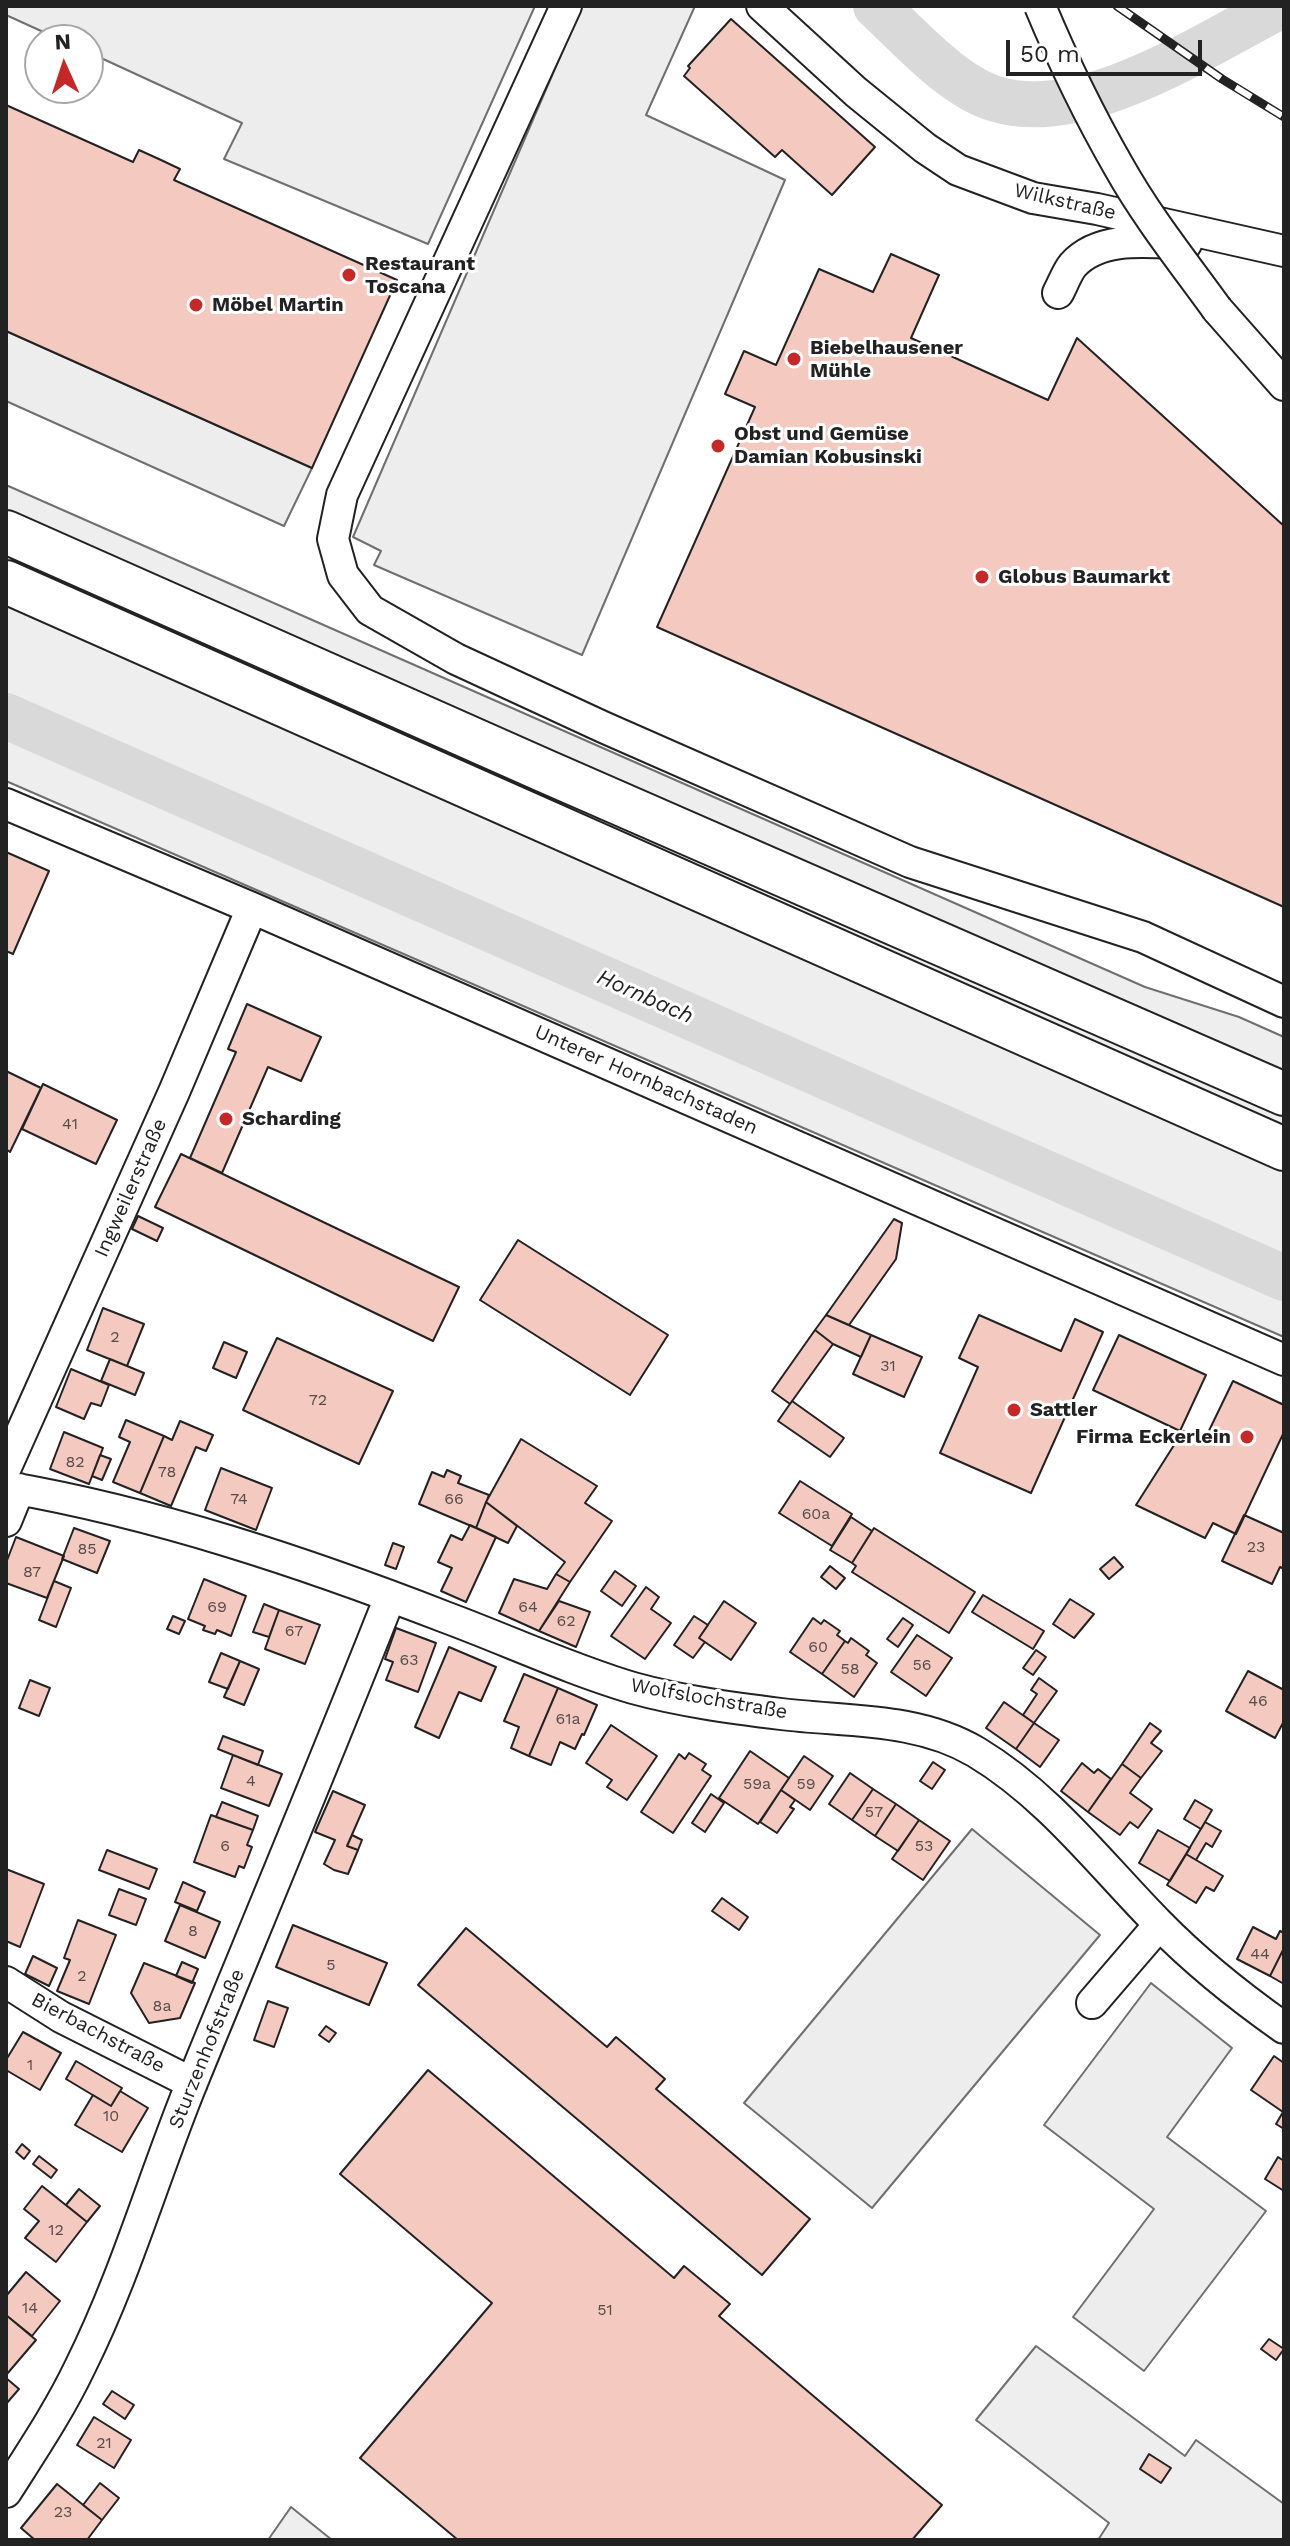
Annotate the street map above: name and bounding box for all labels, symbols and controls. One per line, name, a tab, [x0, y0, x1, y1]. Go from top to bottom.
north arrow	[24, 24, 104, 104]
scale bar	[1010, 24, 1206, 74]
text: N	[54, 29, 72, 54]
text: 50 m	[1020, 40, 1080, 68]
street label: Wilkstraße	[1012, 179, 1118, 225]
place label: Restaurant Toscana	[365, 252, 475, 299]
marker: Restaurant Toscana	[340, 266, 358, 284]
place label: Möbel Martin	[212, 293, 344, 317]
marker: Möbel Martin	[187, 296, 205, 314]
place label: Biebelhausener Mühle	[810, 336, 963, 383]
marker: Biebelhausener Mühle	[785, 350, 803, 368]
place label: Obst und Gemüse Damian Kobusinski	[734, 422, 922, 469]
marker: Obst und Gemüse Damian Kobusinski	[709, 437, 727, 455]
place label: Globus Baumarkt	[998, 565, 1170, 589]
marker: Globus Baumarkt	[973, 568, 991, 586]
water label: Hornbach	[593, 964, 697, 1030]
street label: Unterer Hornbachstaden	[531, 1020, 761, 1140]
place label: Scharding	[242, 1107, 341, 1131]
marker: Scharding	[217, 1110, 235, 1128]
house number: 41	[62, 1114, 78, 1134]
street label: Ingweilerstraße	[90, 1115, 172, 1261]
house number: 2	[110, 1327, 120, 1347]
house number: 31	[880, 1356, 896, 1376]
house number: 72	[309, 1390, 327, 1410]
place label: Sattler	[1030, 1398, 1097, 1422]
marker: Sattler	[1005, 1401, 1023, 1419]
place label: Firma Eckerlein	[1076, 1425, 1231, 1449]
marker: Firma Eckerlein	[1238, 1428, 1256, 1446]
house number: 82	[65, 1452, 85, 1472]
house number: 78	[158, 1462, 176, 1482]
house number: 74	[230, 1489, 248, 1509]
house number: 66	[444, 1489, 464, 1509]
house number: 60a	[802, 1504, 830, 1524]
house number: 23	[1247, 1537, 1265, 1557]
house number: 85	[77, 1539, 97, 1559]
house number: 87	[23, 1562, 41, 1582]
house number: 69	[207, 1597, 227, 1617]
house number: 64	[518, 1597, 538, 1617]
house number: 62	[556, 1611, 576, 1631]
house number: 67	[285, 1621, 303, 1641]
house number: 60	[808, 1637, 828, 1657]
house number: 63	[399, 1650, 419, 1670]
house number: 56	[912, 1655, 932, 1675]
house number: 58	[840, 1659, 860, 1679]
street label: Wolfslochstraße	[629, 1673, 789, 1725]
house number: 46	[1248, 1691, 1268, 1711]
house number: 61a	[555, 1709, 581, 1729]
house number: 4	[246, 1771, 256, 1791]
house number: 59a	[743, 1774, 771, 1794]
house number: 59	[796, 1774, 816, 1794]
house number: 57	[865, 1802, 883, 1822]
house number: 6	[220, 1836, 230, 1856]
house number: 53	[915, 1836, 933, 1856]
house number: 8	[188, 1921, 198, 1941]
house number: 44	[1250, 1944, 1270, 1964]
house number: 5	[326, 1955, 336, 1975]
house number: 2	[77, 1966, 87, 1986]
street label: Sturzenhofstraße	[164, 1966, 250, 2132]
street label: Bierbachstraße	[27, 1988, 169, 2078]
house number: 8a	[153, 1996, 171, 2016]
house number: 1	[27, 2055, 33, 2075]
house number: 10	[103, 2106, 119, 2126]
house number: 12	[48, 2220, 64, 2240]
house number: 14	[22, 2298, 38, 2318]
house number: 51	[597, 2300, 613, 2320]
house number: 21	[96, 2433, 112, 2453]
house number: 23	[54, 2502, 72, 2522]

